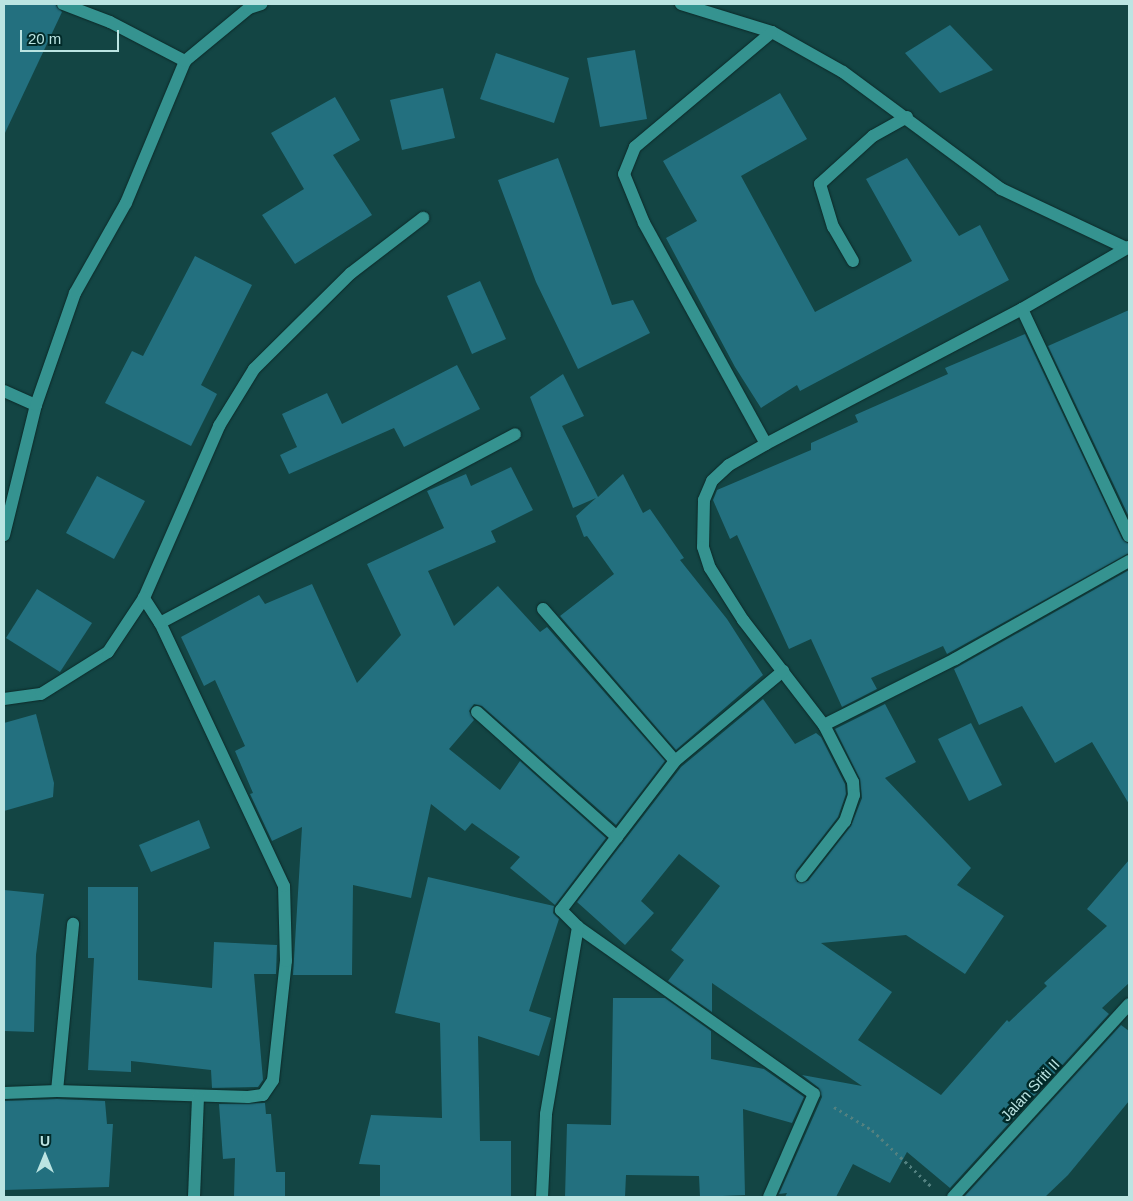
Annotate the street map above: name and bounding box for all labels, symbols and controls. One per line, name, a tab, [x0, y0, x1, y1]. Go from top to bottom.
scale bar	[22, 20, 121, 52]
text: 20 m	[28, 30, 61, 47]
street label: Jalan Sriti II	[997, 1055, 1063, 1125]
north arrow	[20, 1131, 70, 1181]
text: U	[40, 1133, 50, 1149]

